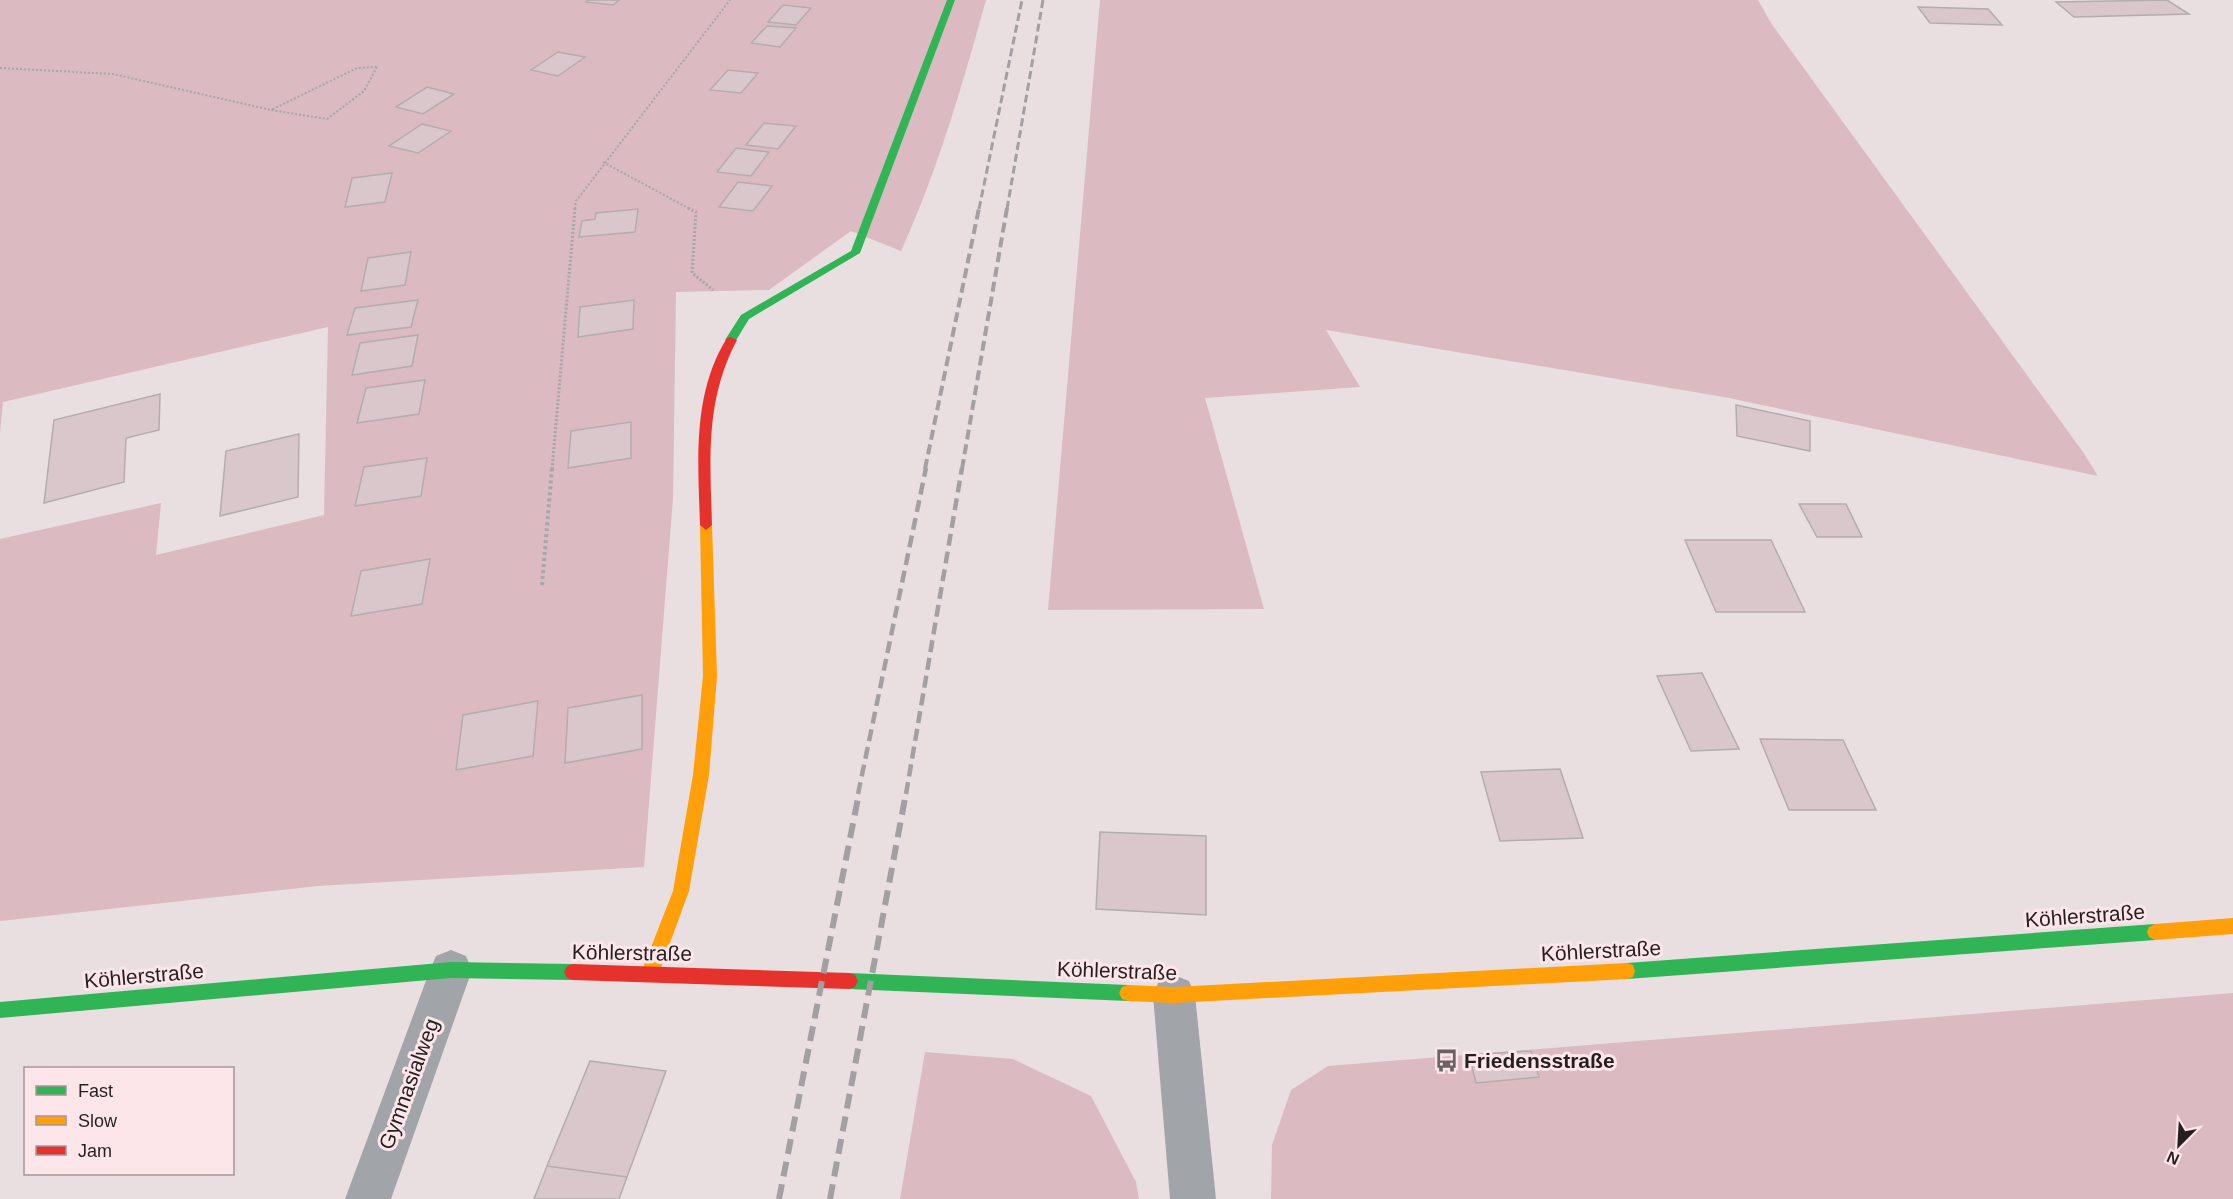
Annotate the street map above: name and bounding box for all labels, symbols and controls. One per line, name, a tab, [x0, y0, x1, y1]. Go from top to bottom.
street label: Köhlerstraße	[2024, 900, 2146, 931]
street label: Köhlerstraße	[1540, 936, 1662, 965]
street label: Köhlerstraße	[572, 940, 692, 965]
street label: Köhlerstraße	[1057, 957, 1177, 984]
street label: Köhlerstraße	[83, 959, 205, 992]
street label: Gymnasialweg	[374, 1015, 443, 1152]
bus stop icon: Friedensstraße	[1433, 1048, 1459, 1074]
place label: Friedensstraße	[1464, 1049, 1615, 1072]
legend	[24, 1067, 234, 1175]
text: Fast	[78, 1081, 113, 1101]
text: Slow	[78, 1111, 118, 1131]
north arrow	[2149, 1115, 2209, 1175]
text: Jam	[78, 1141, 112, 1161]
text: N	[2164, 1148, 2182, 1168]

